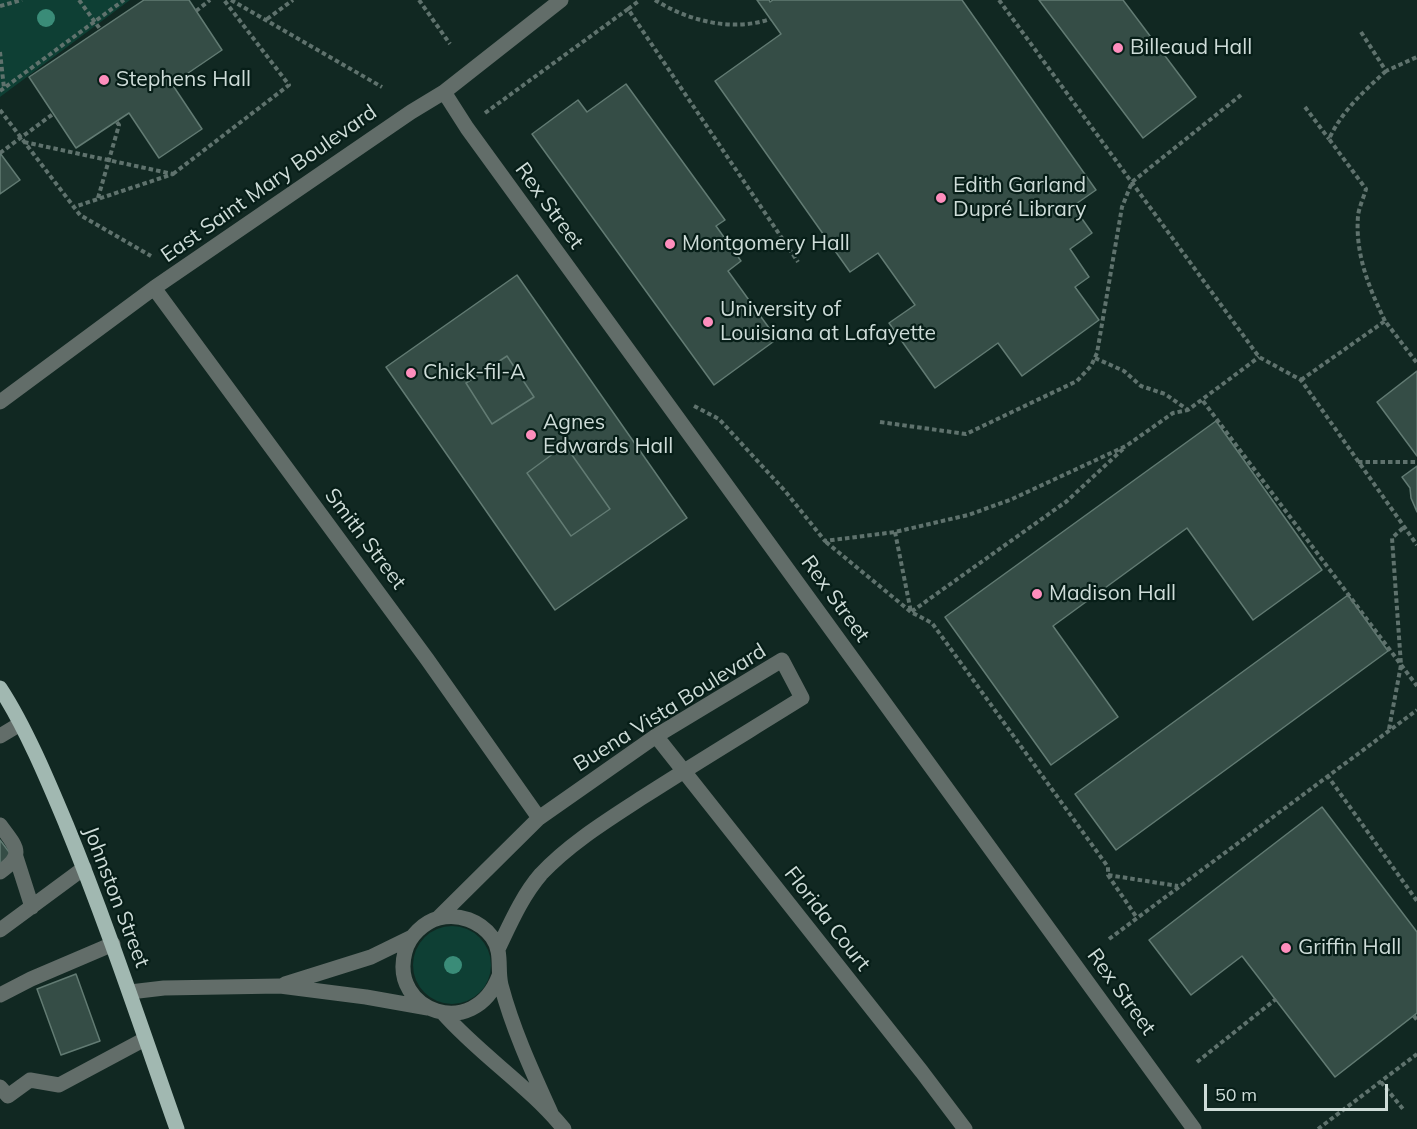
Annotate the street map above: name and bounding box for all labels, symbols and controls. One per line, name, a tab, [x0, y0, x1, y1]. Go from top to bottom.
place label: Billeaud Hall	[1130, 35, 1252, 61]
marker: Billeaud Hall	[1111, 41, 1125, 55]
place label: Stephens Hall	[116, 67, 251, 93]
marker: Stephens Hall	[97, 73, 111, 87]
street label: East Saint Mary Boulevard	[156, 100, 382, 268]
street label: Rex Street	[509, 158, 589, 254]
place label: Edith Garland Dupré Library	[953, 173, 1086, 223]
marker: Edith Garland Dupré Library	[934, 191, 948, 205]
place label: Montgomery Hall	[682, 231, 850, 257]
marker: Montgomery Hall	[663, 237, 677, 251]
place label: University of Louisiana at Lafayette	[720, 297, 936, 347]
marker: University of Louisiana at Lafayette	[701, 315, 715, 329]
place label: Chick-fil-A	[423, 360, 525, 386]
marker: Chick-fil-A	[404, 366, 418, 380]
place label: Agnes Edwards Hall	[543, 410, 673, 460]
marker: Agnes Edwards Hall	[524, 428, 538, 442]
street label: Smith Street	[319, 484, 411, 594]
street label: Rex Street	[795, 551, 875, 647]
place label: Madison Hall	[1049, 581, 1176, 607]
marker: Madison Hall	[1030, 587, 1044, 601]
street label: Buena Vista Boulevard	[569, 639, 771, 777]
street label: Johnston Street	[78, 823, 154, 971]
street label: Florida Court	[778, 862, 876, 976]
place label: Griffin Hall	[1298, 935, 1401, 961]
marker: Griffin Hall	[1279, 941, 1293, 955]
street label: Rex Street	[1081, 944, 1161, 1040]
scale bar	[1207, 1072, 1392, 1110]
text: 50 m	[1215, 1083, 1257, 1106]

